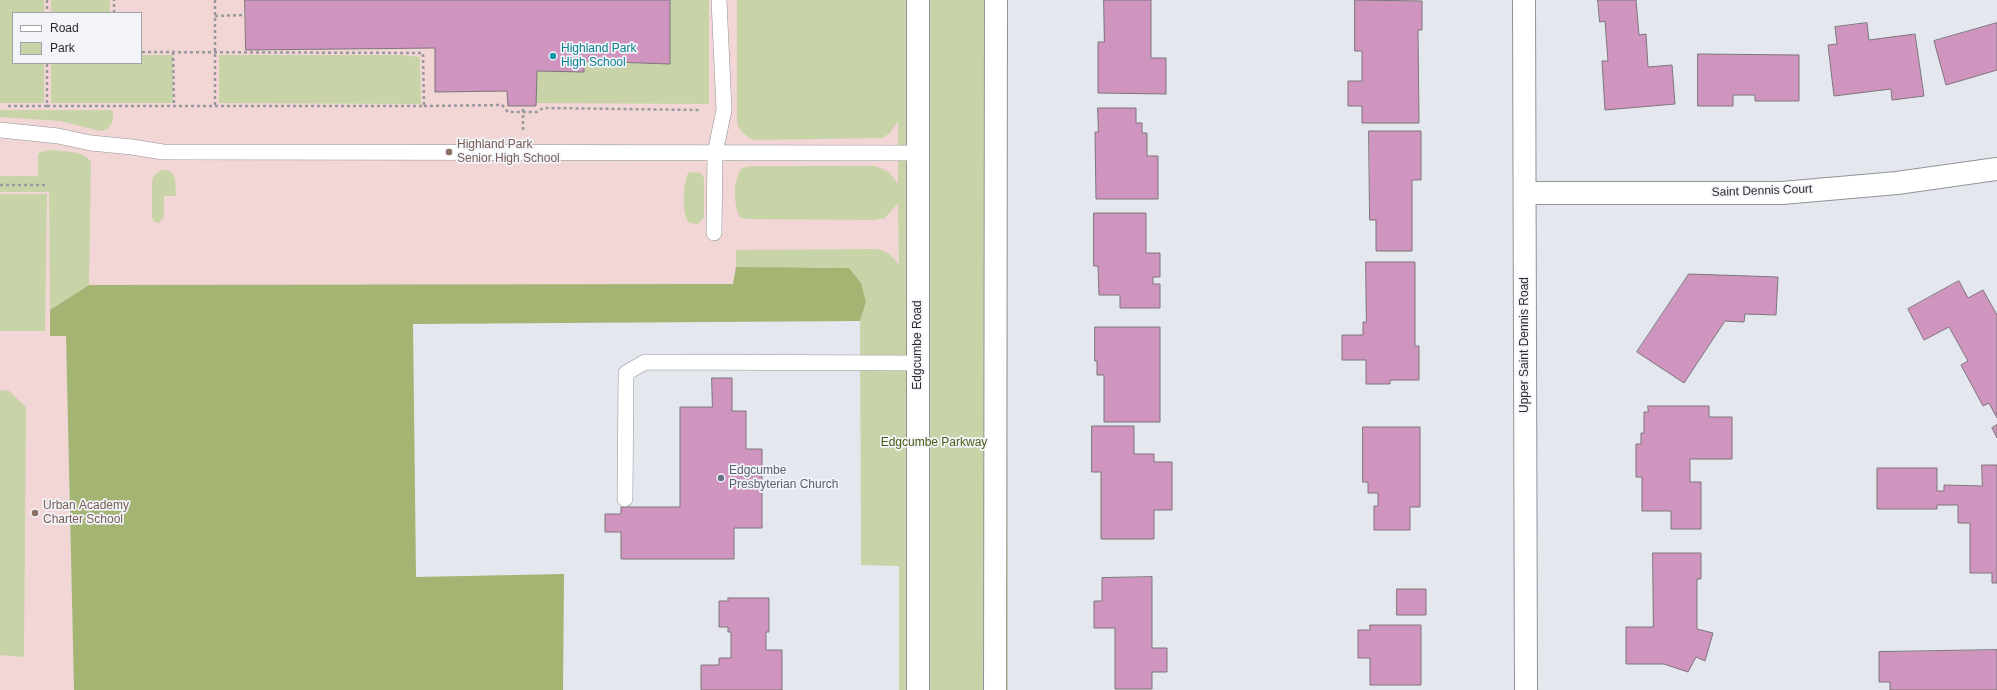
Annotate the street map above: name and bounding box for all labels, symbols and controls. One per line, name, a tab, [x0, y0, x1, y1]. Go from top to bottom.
legend	[12, 12, 142, 64]
text: Road	[50, 21, 79, 35]
text: Park	[50, 41, 75, 55]
place label: Highland Park High School	[561, 42, 636, 70]
marker: Highland Park High School	[548, 51, 558, 61]
place label: Highland Park Senior High School	[457, 138, 560, 166]
marker: Highland Park Senior High School	[444, 147, 454, 157]
street label: Saint Dennis Court	[1711, 182, 1813, 200]
street label: Upper Saint Dennis Road	[1518, 277, 1532, 413]
street label: Edgcumbe Road	[911, 300, 925, 390]
park label: Edgcumbe Parkway	[881, 436, 987, 450]
place label: Edgcumbe Presbyterian Church	[729, 464, 838, 492]
marker: Edgcumbe Presbyterian Church	[716, 473, 726, 483]
place label: Urban Academy Charter School	[43, 499, 129, 527]
marker: Urban Academy Charter School	[30, 508, 40, 518]

